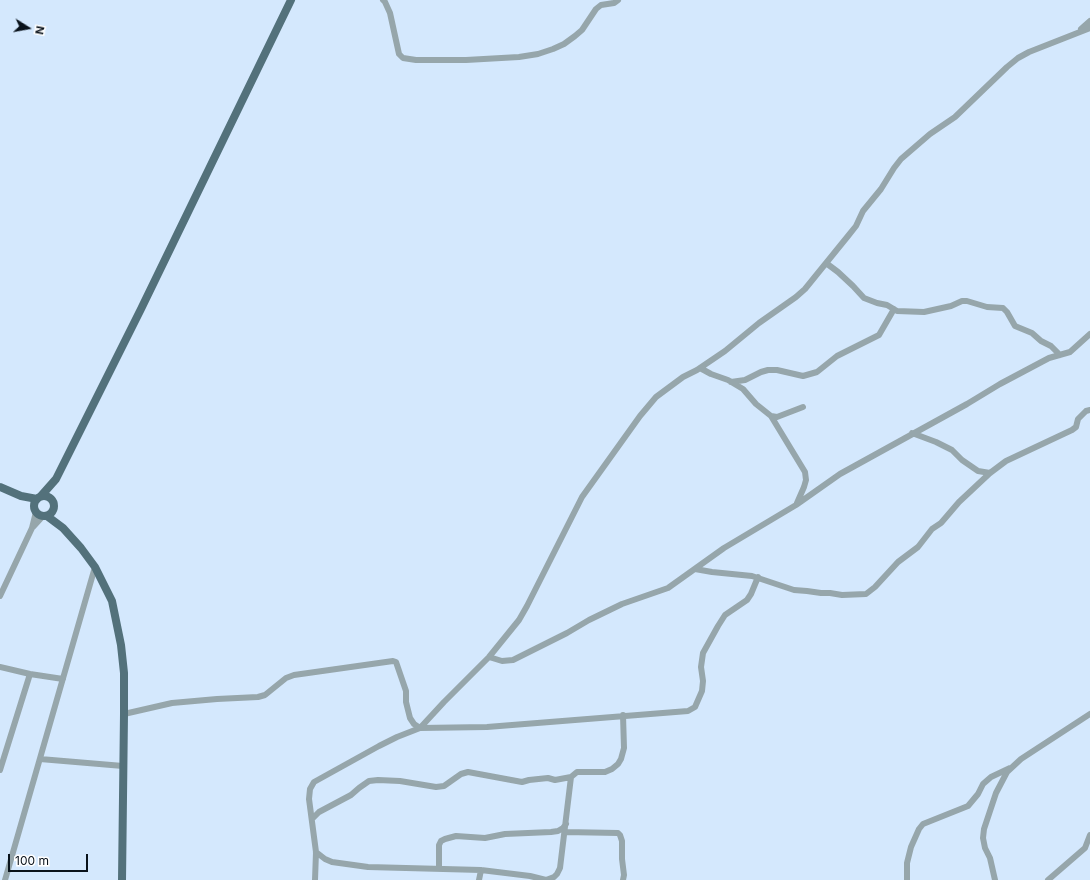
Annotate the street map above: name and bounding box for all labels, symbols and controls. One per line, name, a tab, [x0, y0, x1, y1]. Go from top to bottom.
north arrow	[8, 8, 48, 48]
text: N	[32, 25, 47, 36]
scale bar	[10, 846, 90, 872]
text: 100 m	[15, 853, 49, 868]

